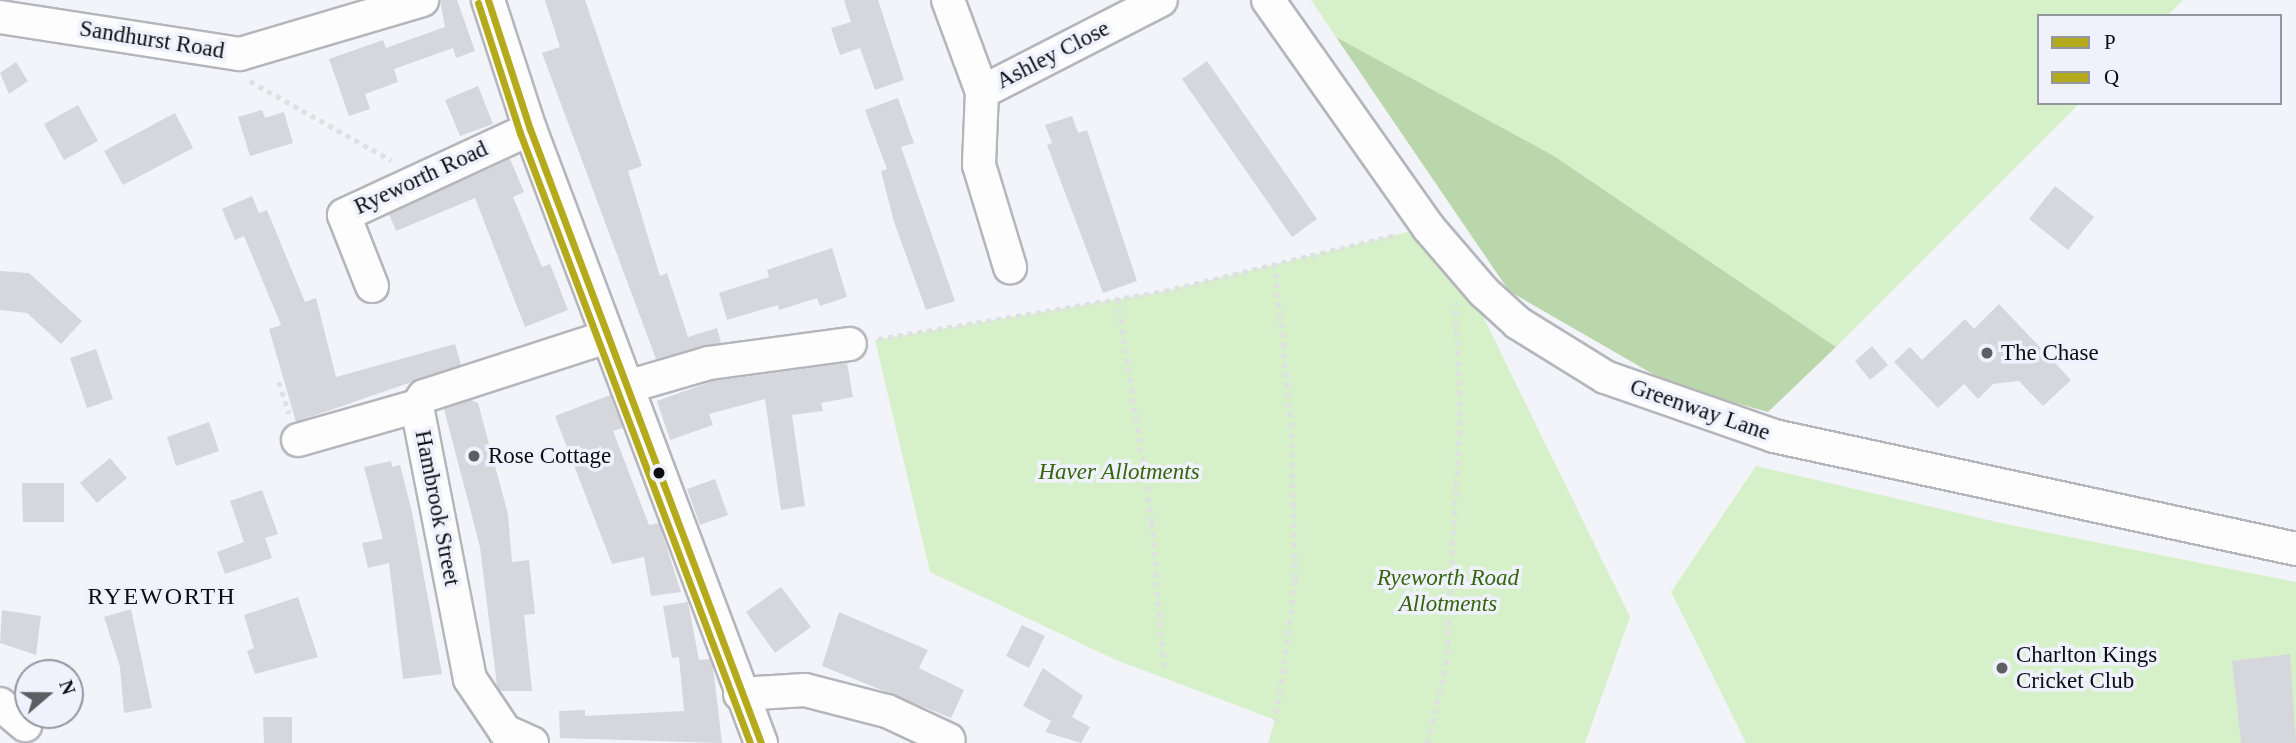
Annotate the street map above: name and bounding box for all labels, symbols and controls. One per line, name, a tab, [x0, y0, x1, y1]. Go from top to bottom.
legend	[2037, 14, 2282, 105]
street label: Sandhurst Road	[78, 15, 226, 65]
street label: Ashley Close	[992, 15, 1114, 95]
text: P	[2104, 30, 2116, 54]
text: Q	[2104, 65, 2119, 89]
street label: Ryeworth Road	[350, 135, 492, 221]
place label: The Chase	[2001, 339, 2099, 367]
marker: The Chase	[1979, 345, 1995, 361]
street label: Greenway Lane	[1626, 373, 1774, 447]
street label: Hambrook Street	[408, 428, 466, 588]
place label: Rose Cottage	[488, 442, 611, 470]
marker: Rose Cottage	[466, 448, 482, 464]
park label: Haver Allotments	[1038, 458, 1200, 486]
unlabelled marker	[652, 466, 666, 480]
park label: Ryeworth Road Allotments	[1377, 564, 1519, 618]
district label: RYEWORTH	[88, 583, 236, 611]
place label: Charlton Kings Cricket Club	[2016, 641, 2157, 695]
north arrow	[14, 659, 84, 729]
marker: Charlton Kings Cricket Club	[1994, 660, 2010, 676]
text: N	[55, 677, 80, 697]

